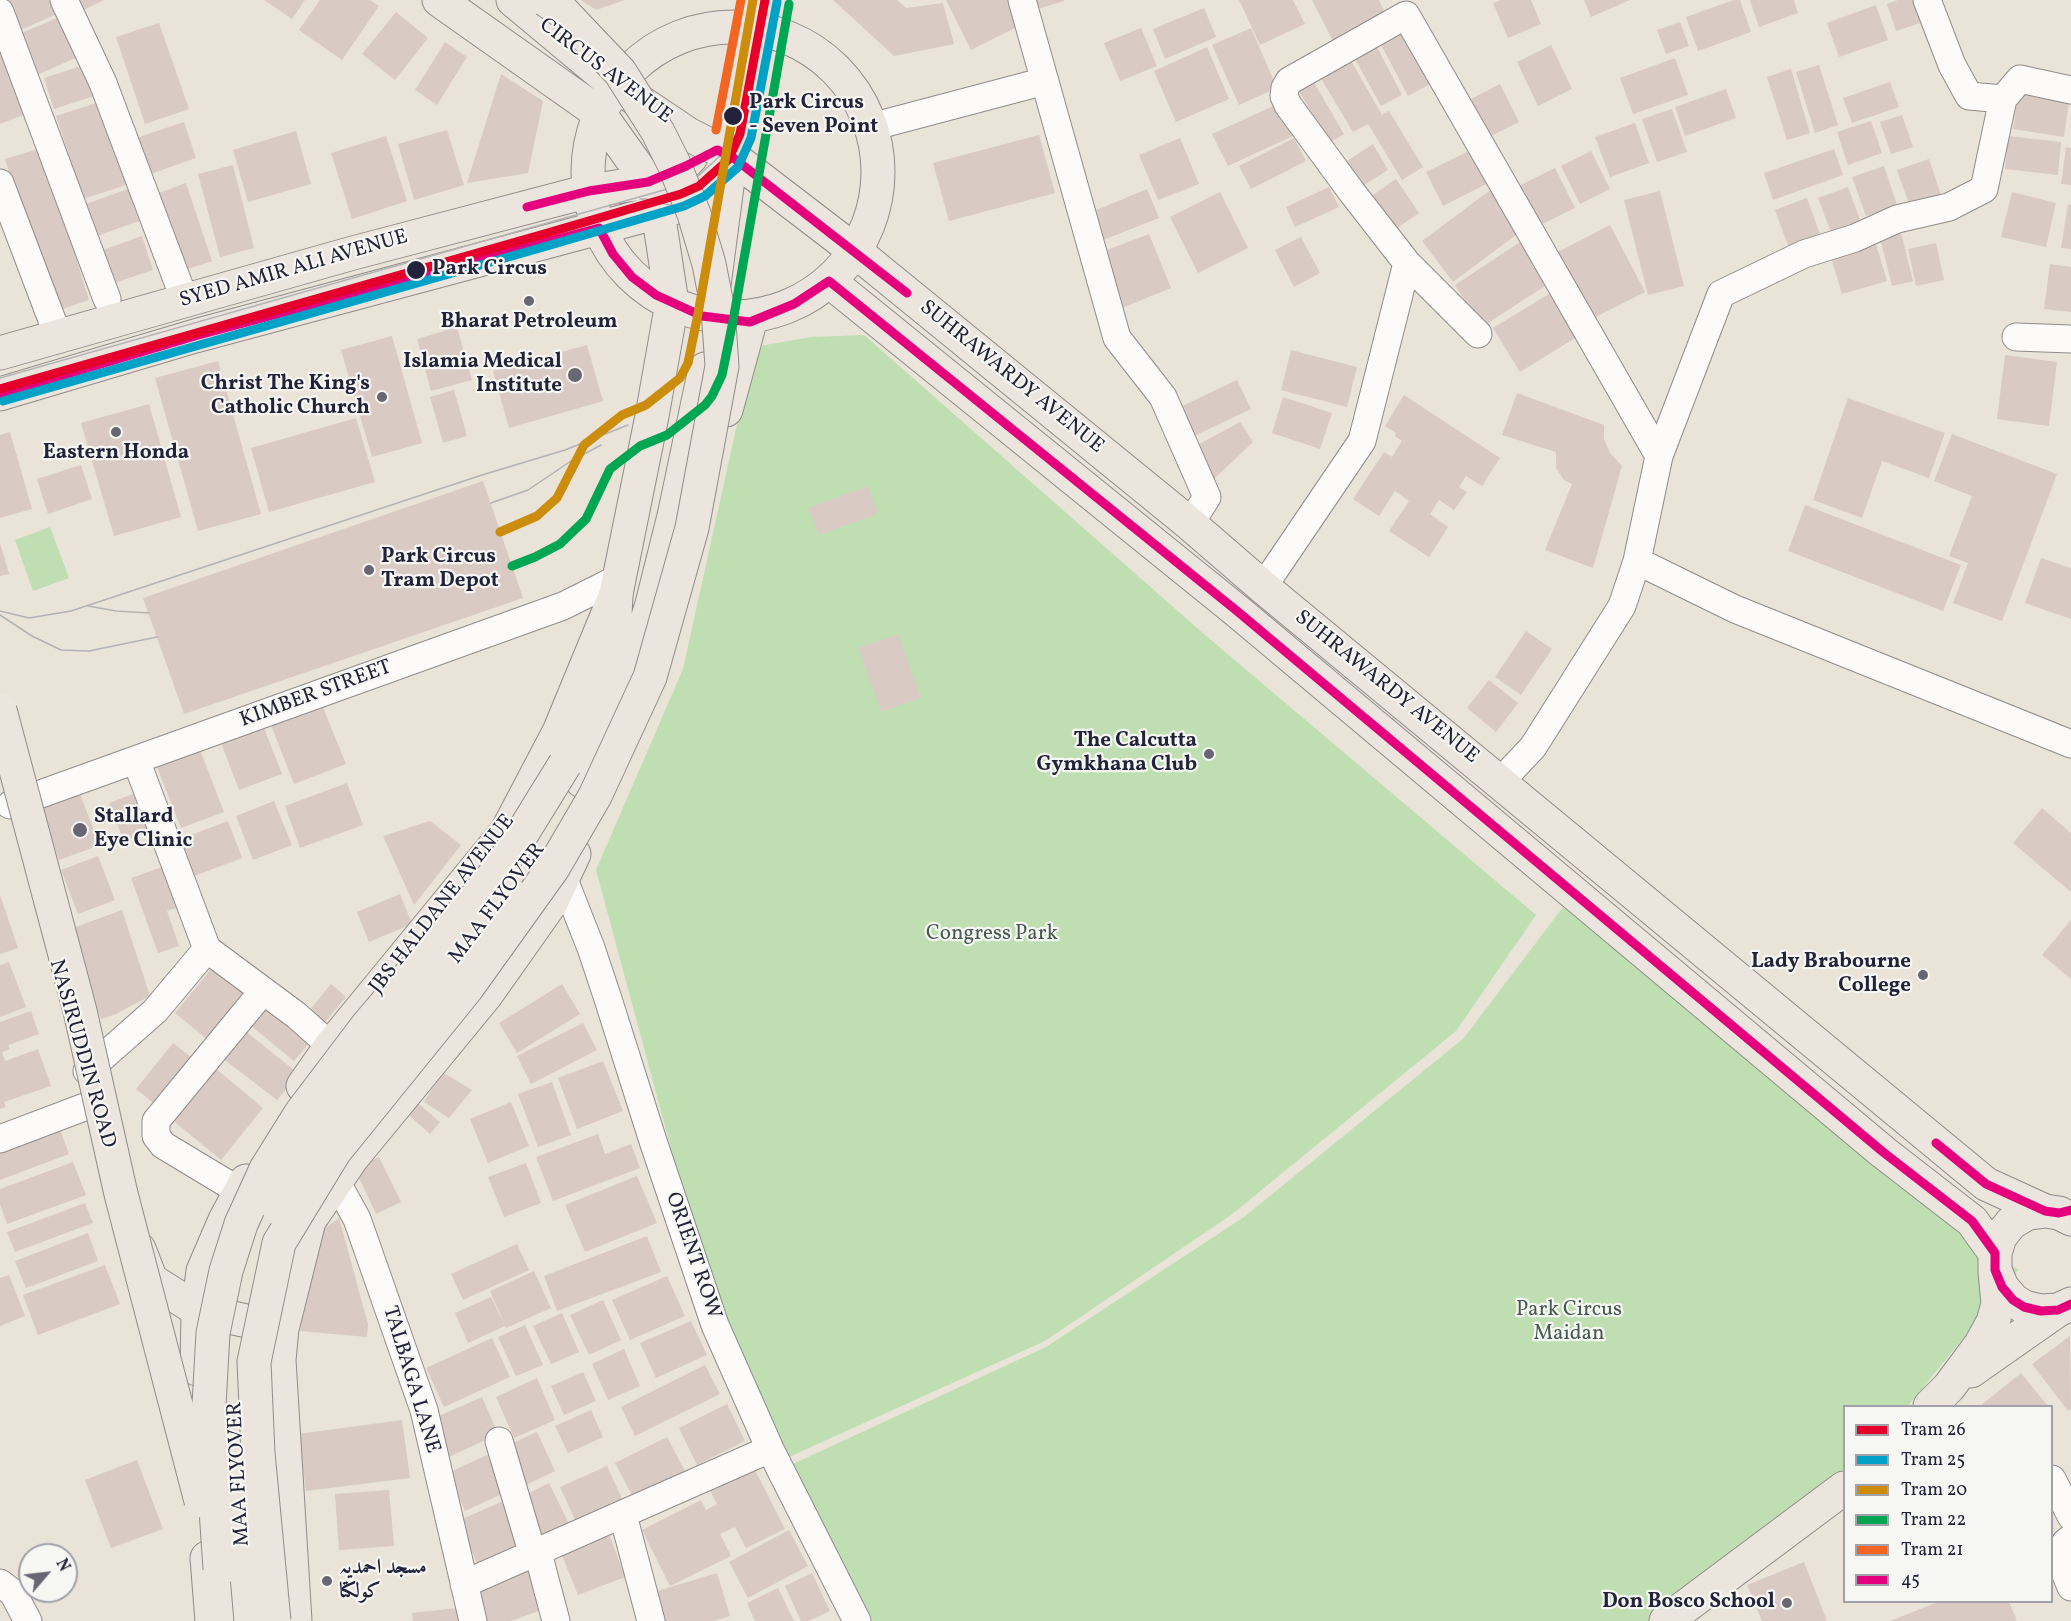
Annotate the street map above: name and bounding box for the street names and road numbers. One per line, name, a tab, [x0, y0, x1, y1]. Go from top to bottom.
street label: CIRCUS AVENUE	[533, 14, 677, 130]
street label: SYED AMIR ALI AVENUE	[177, 225, 411, 315]
street label: SUHRAWARDY AVENUE	[914, 296, 1108, 460]
street label: SUHRAWARDY AVENUE	[1289, 606, 1483, 770]
street label: KIMBER STREET	[237, 656, 395, 734]
street label: JBS HALDANE AVENUE	[365, 810, 521, 1000]
street label: MAA FLYOVER	[444, 839, 552, 969]
street label: NASIRUDDIN ROAD	[42, 957, 120, 1151]
street label: ORIENT ROW	[659, 1189, 725, 1323]
street label: TALBAGA LANE	[376, 1303, 444, 1457]
street label: MAA FLYOVER	[224, 1401, 256, 1547]

